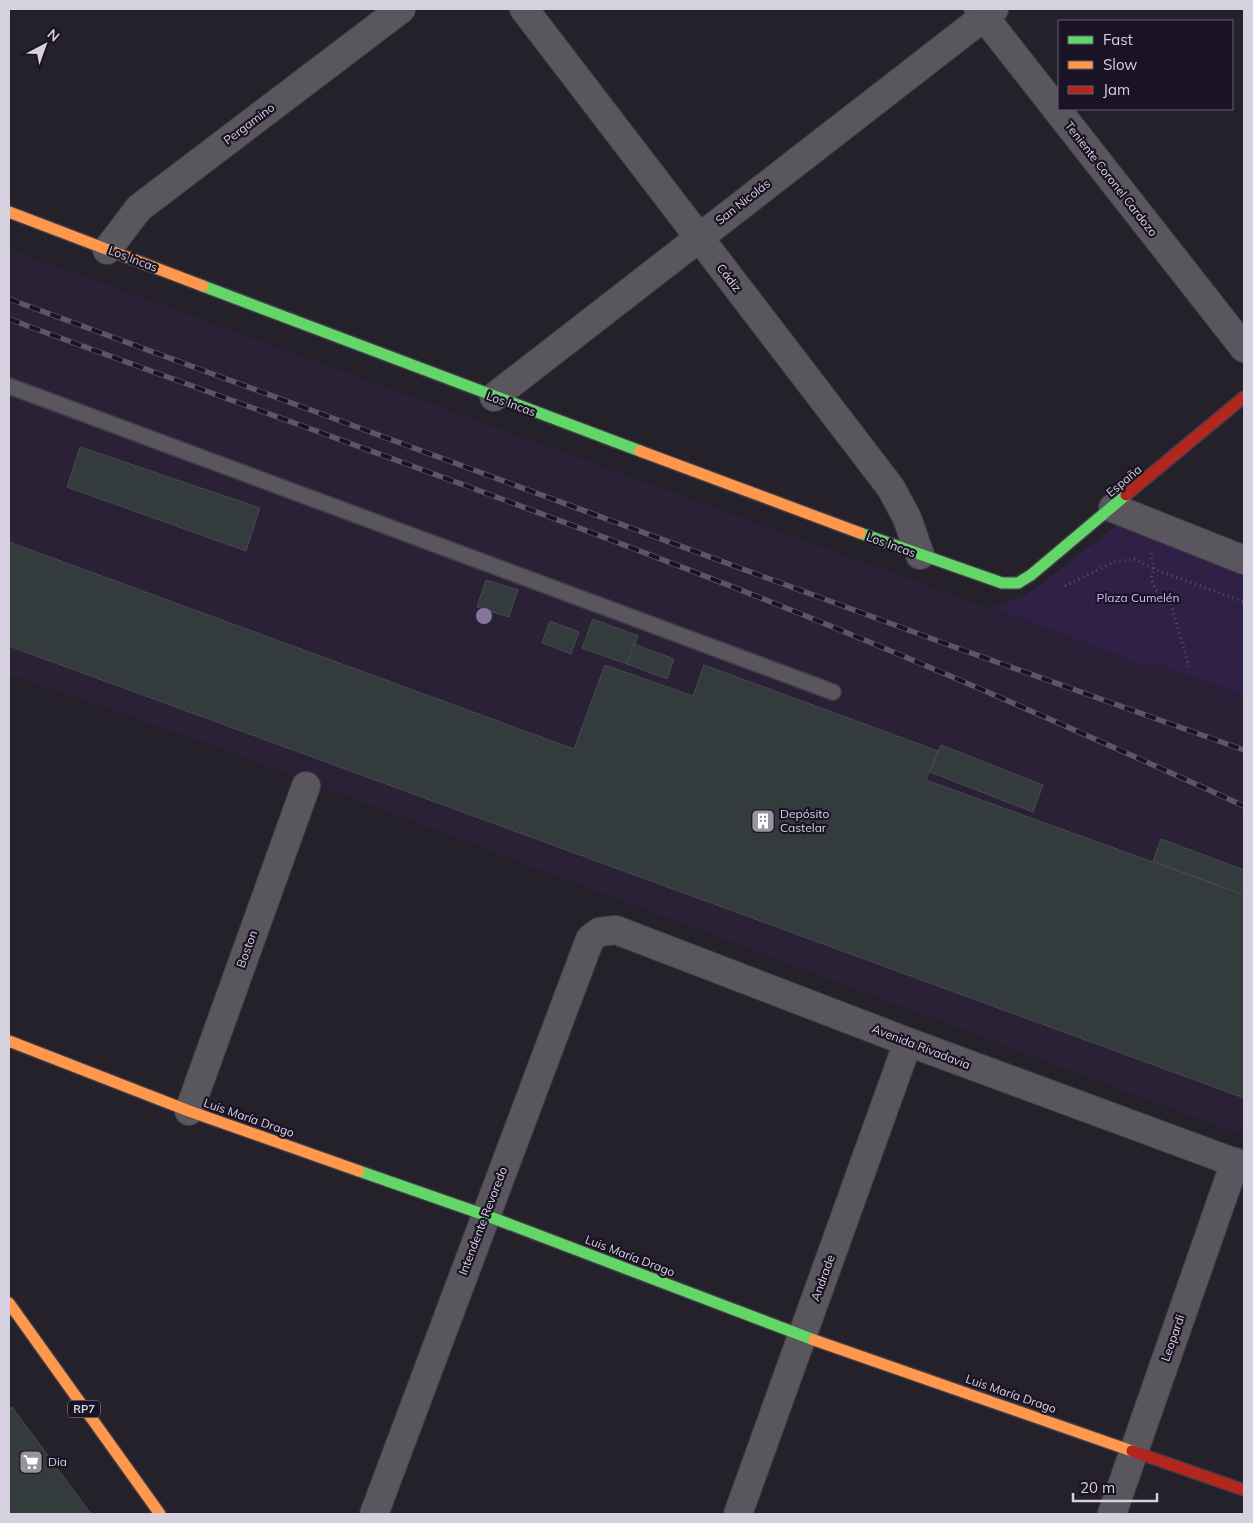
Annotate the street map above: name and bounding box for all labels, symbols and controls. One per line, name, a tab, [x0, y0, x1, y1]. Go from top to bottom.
north arrow	[20, 20, 70, 70]
legend	[1058, 20, 1233, 110]
text: N	[44, 25, 63, 45]
text: Fast	[1103, 30, 1133, 49]
text: Slow	[1103, 55, 1137, 74]
text: Jam	[1103, 80, 1130, 99]
street label: Pergamino	[220, 99, 277, 148]
street label: Teniente Coronel Cardozo	[1062, 118, 1161, 239]
street label: San Nicolás	[712, 176, 773, 228]
street label: Los Incas	[106, 242, 160, 275]
street label: Cádiz	[714, 261, 745, 295]
street label: Los Incas	[484, 388, 538, 419]
street label: España	[1103, 462, 1144, 500]
street label: Los Incas	[864, 529, 918, 560]
park label: Plaza Cumelén	[1097, 590, 1179, 605]
place label: Depósito Castelar	[780, 806, 829, 835]
building icon: Depósito Castelar	[750, 808, 776, 834]
street label: Boston	[233, 928, 260, 970]
street label: Avenida Rivadavia	[870, 1021, 972, 1072]
street label: Luis María Drago	[202, 1095, 297, 1140]
street label: Intendente Revoredo	[455, 1164, 510, 1277]
street label: Luis María Drago	[583, 1232, 677, 1280]
street label: Andrade	[807, 1253, 838, 1303]
street label: Leopardi	[1158, 1312, 1188, 1363]
street label: Luis María Drago	[964, 1371, 1059, 1416]
road number: RP7	[68, 1400, 100, 1418]
supermarket icon: Dia	[18, 1449, 44, 1475]
place label: Dia	[48, 1454, 67, 1469]
scale bar	[1073, 1470, 1157, 1502]
text: 20 m	[1080, 1478, 1115, 1497]

